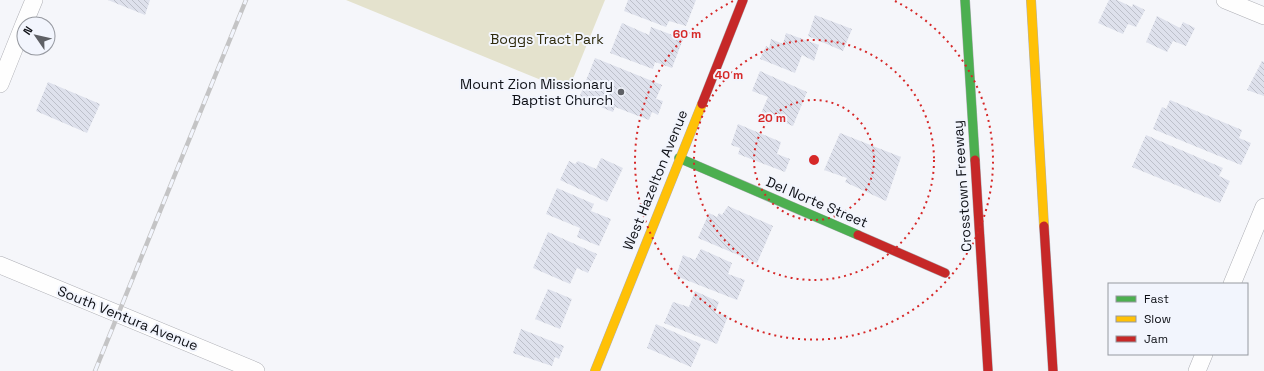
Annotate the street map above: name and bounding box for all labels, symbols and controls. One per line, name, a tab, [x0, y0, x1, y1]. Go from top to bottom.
north arrow	[16, 16, 56, 56]
text: N	[20, 23, 36, 37]
text: 60 m	[673, 26, 701, 42]
park label: Boggs Tract Park	[490, 30, 604, 48]
text: 40 m	[715, 67, 743, 83]
place label: Mount Zion Missionary Baptist Church	[460, 75, 613, 109]
marker: Mount Zion Missionary Baptist Church	[616, 87, 626, 97]
street label: West Hazelton Avenue	[619, 107, 691, 253]
text: 20 m	[758, 110, 786, 126]
street label: Crosstown Freeway	[948, 120, 976, 252]
centre of rings	[807, 153, 821, 167]
street label: Del Norte Street	[763, 172, 871, 232]
street label: South Ventura Avenue	[55, 282, 201, 354]
legend	[1108, 283, 1248, 355]
text: Fast	[1144, 291, 1169, 307]
text: Slow	[1144, 311, 1171, 327]
text: Jam	[1144, 331, 1168, 347]

